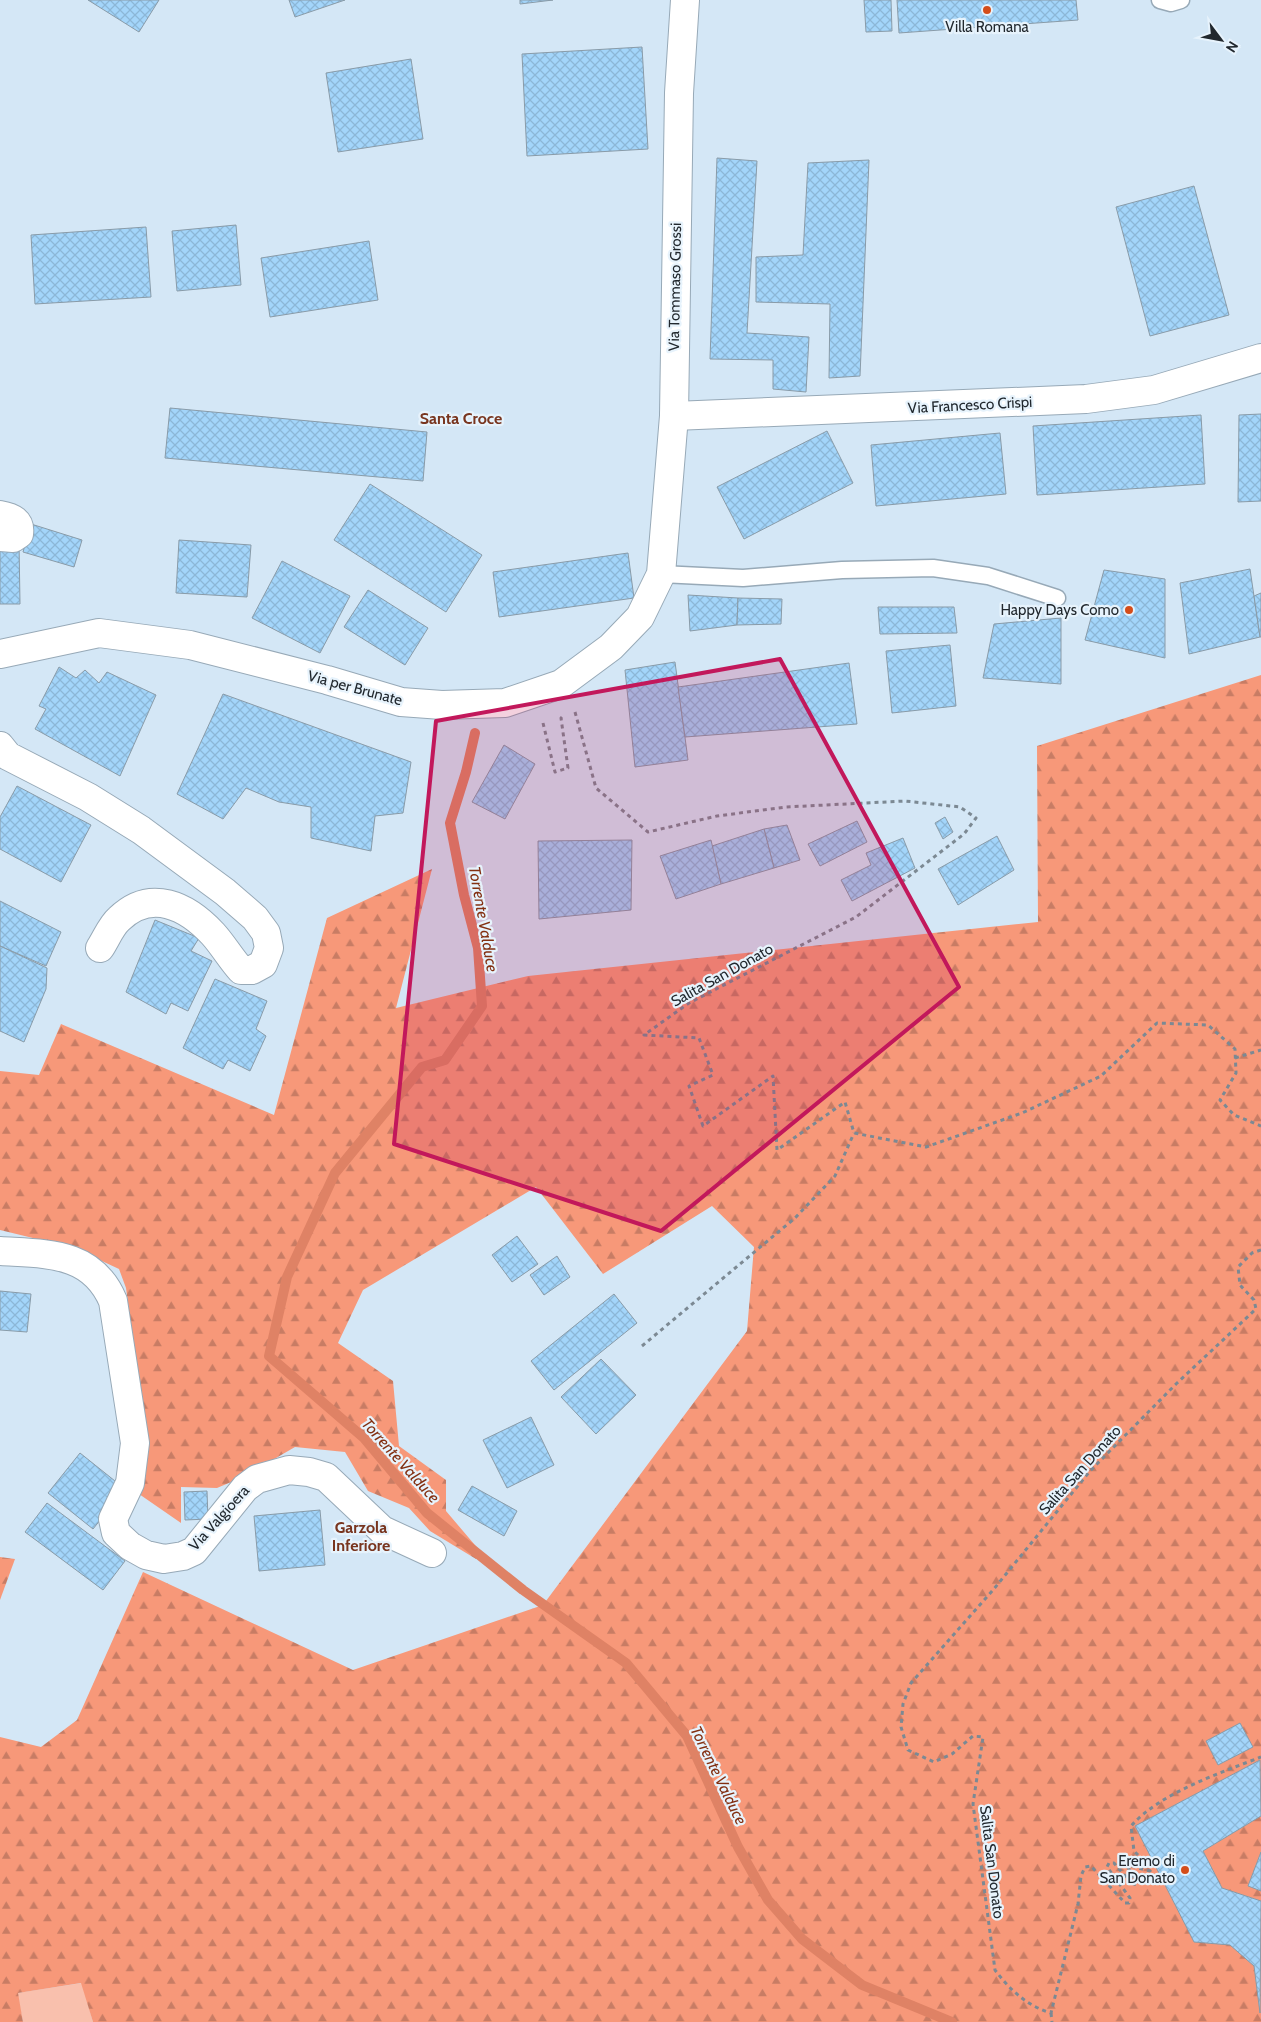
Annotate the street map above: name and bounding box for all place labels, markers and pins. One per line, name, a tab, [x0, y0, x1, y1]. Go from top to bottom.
marker: Villa Romana	[981, 4, 993, 16]
place label: Villa Romana	[945, 18, 1030, 36]
place label: Happy Days Como	[1000, 601, 1119, 619]
marker: Happy Days Como	[1123, 604, 1135, 616]
place label: Eremo di San Donato	[1100, 1852, 1175, 1887]
marker: Eremo di San Donato	[1179, 1864, 1191, 1876]

